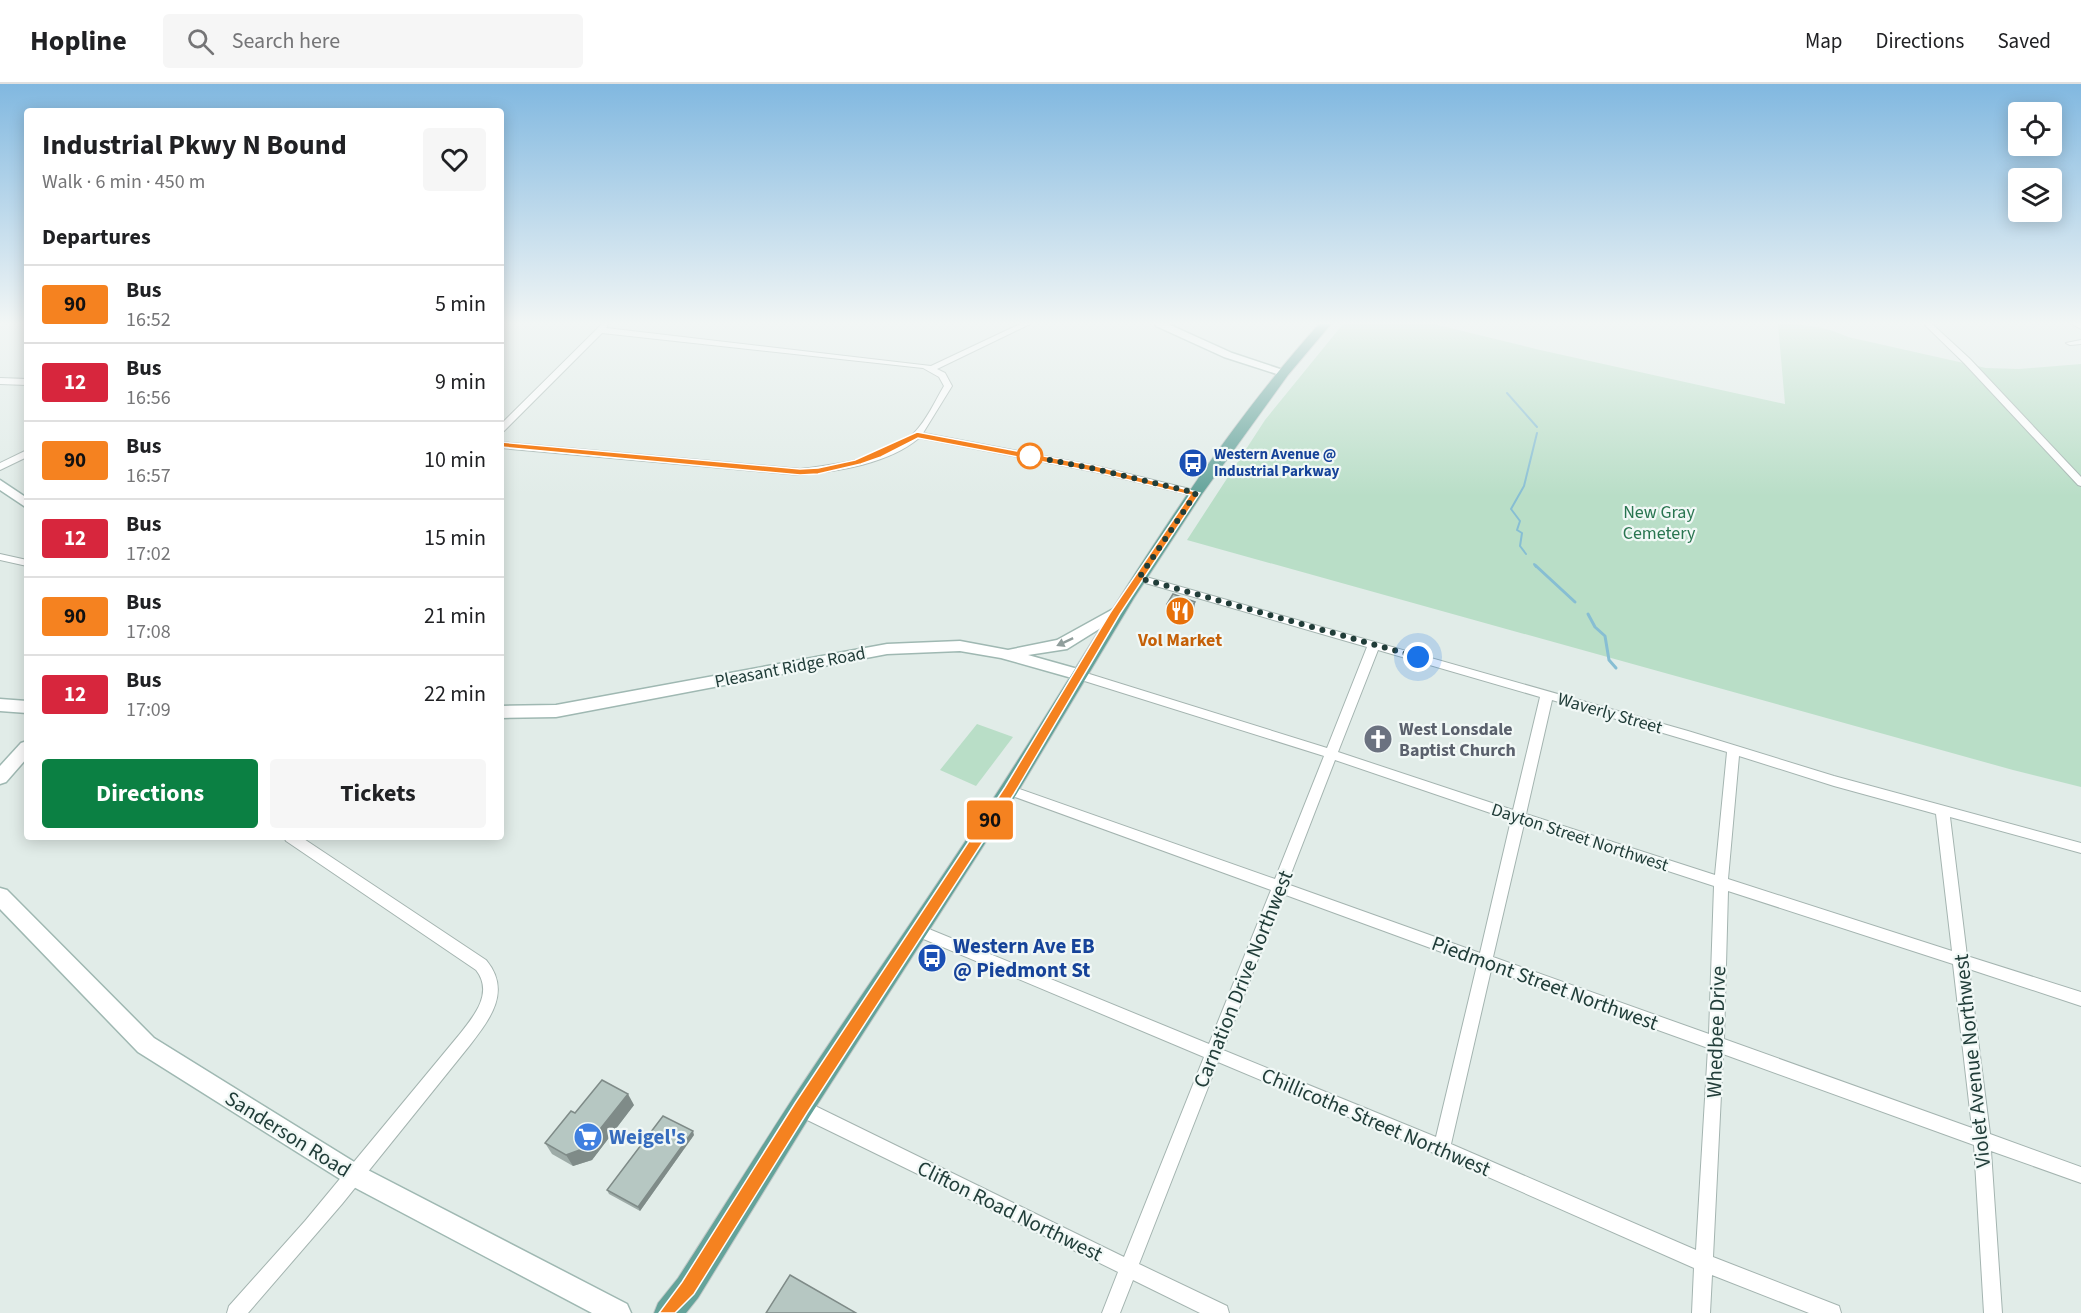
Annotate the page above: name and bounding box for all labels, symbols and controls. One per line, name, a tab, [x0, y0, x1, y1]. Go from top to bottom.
search box	[163, 14, 583, 68]
text: Hopline	[30, 21, 127, 61]
icon: search	[184, 25, 217, 58]
text: Search here	[232, 25, 340, 57]
text: Map	[1805, 26, 1843, 56]
text: Directions	[1876, 26, 1964, 56]
text: Saved	[1997, 26, 2051, 56]
map controls	[2008, 102, 2062, 222]
button: locate	[2008, 102, 2062, 156]
text: Industrial Pkwy N Bound	[42, 125, 347, 165]
button: heart	[423, 128, 486, 191]
text: Walk · 6 min · 450 m	[42, 168, 205, 196]
button: layers	[2008, 168, 2062, 222]
text: Departures	[42, 221, 151, 253]
text: Bus	[126, 274, 162, 306]
text: 5 min	[435, 288, 486, 320]
text: 90	[64, 289, 86, 319]
text: 16:52	[126, 306, 171, 334]
text: Bus	[126, 352, 162, 384]
text: 9 min	[435, 366, 486, 398]
text: 12	[64, 367, 86, 397]
text: 16:56	[126, 384, 171, 412]
text: Bus	[126, 430, 162, 462]
unlabelled marker	[1017, 443, 1043, 469]
text: 10 min	[424, 444, 486, 476]
place label: Western Avenue @ Industrial Parkway	[1214, 444, 1340, 482]
text: 90	[64, 445, 86, 475]
bus stop icon: Western Avenue @ Industrial Parkway	[1177, 447, 1209, 479]
text: 16:57	[126, 462, 171, 490]
park label: New Gray Cemetery	[1623, 500, 1696, 546]
text: Bus	[126, 508, 162, 540]
text: 15 min	[424, 522, 486, 554]
text: 12	[64, 523, 86, 553]
text: 17:02	[126, 540, 171, 568]
text: Bus	[126, 586, 162, 618]
restaurant icon: Vol Market	[1164, 595, 1196, 627]
text: 21 min	[424, 600, 486, 632]
text: 90	[64, 601, 86, 631]
text: 17:08	[126, 618, 171, 646]
place label: Vol Market	[1137, 628, 1222, 653]
one-way arrow	[1056, 637, 1074, 647]
street label: Pleasant Ridge Road	[712, 641, 868, 694]
your location	[1403, 642, 1433, 672]
text: Bus	[126, 664, 162, 696]
text: 22 min	[424, 678, 486, 710]
text: 12	[64, 679, 86, 709]
street label: Waverly Street	[1554, 687, 1665, 740]
text: 17:09	[126, 696, 171, 724]
place label: West Lonsdale Baptist Church	[1399, 717, 1516, 763]
church icon: West Lonsdale Baptist Church	[1362, 723, 1394, 755]
button: Directions	[42, 759, 258, 828]
button: Tickets	[270, 759, 486, 828]
street label: Dayton Street Northwest	[1488, 797, 1672, 878]
line badge: 90	[963, 800, 1017, 840]
text: 90	[979, 805, 1001, 835]
street label: Carnation Drive Northwest	[1186, 866, 1300, 1092]
street label: Piedmont Street Northwest	[1427, 928, 1663, 1038]
place label: Western Ave EB @ Piedmont St	[953, 931, 1095, 985]
bus stop icon: Western Ave EB @ Piedmont St	[916, 942, 948, 974]
street label: Violet Avenue Northwest	[1946, 953, 1998, 1169]
street label: Whedbee Drive	[1699, 965, 1733, 1099]
street label: Chillicothe Street Northwest	[1257, 1060, 1495, 1184]
street label: Sanderson Road	[219, 1083, 357, 1185]
supermarket icon: Weigel's	[572, 1121, 604, 1153]
place label: Weigel's	[609, 1122, 686, 1152]
street label: Clifton Road Northwest	[912, 1153, 1108, 1269]

